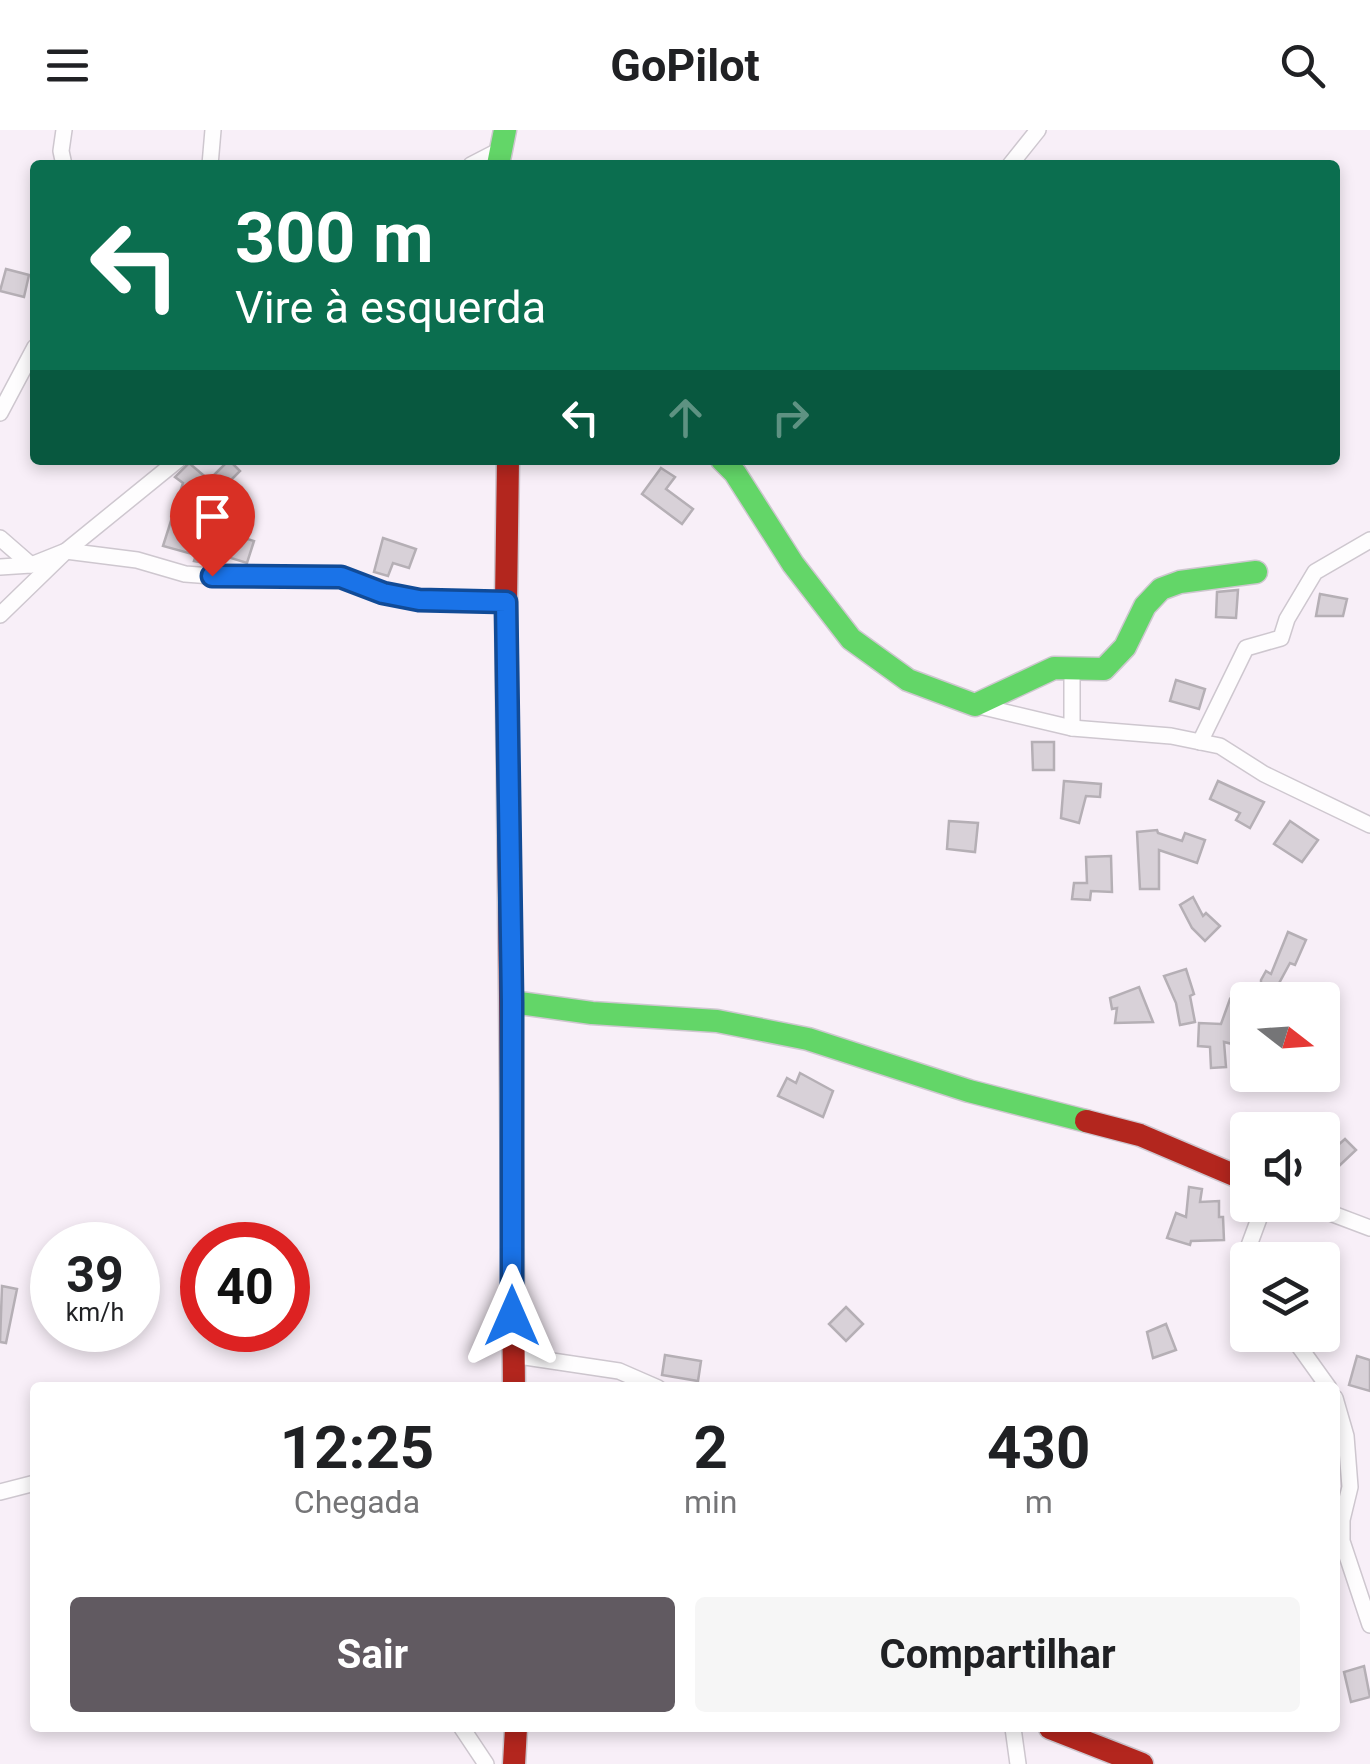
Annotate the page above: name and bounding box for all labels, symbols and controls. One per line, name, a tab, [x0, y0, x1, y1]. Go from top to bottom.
icon: menu	[40, 38, 95, 93]
icon: search	[1275, 38, 1330, 93]
text: GoPilot	[610, 39, 760, 92]
text: 300 m	[235, 197, 434, 279]
icon: left	[70, 200, 200, 330]
text: Vire à esquerda	[235, 281, 546, 334]
icon: left	[553, 390, 608, 445]
icon: ahead	[658, 390, 713, 445]
icon: right	[763, 390, 818, 445]
pin	[170, 474, 255, 577]
icon: arrive	[185, 489, 240, 544]
north arrow	[1230, 982, 1340, 1092]
map controls	[1230, 982, 1340, 1352]
button: sound	[1230, 1112, 1340, 1222]
speed limit sign: 40	[180, 1222, 310, 1352]
button: layers	[1230, 1242, 1340, 1352]
text: 39	[66, 1246, 124, 1304]
position arrow	[460, 1264, 564, 1368]
text: km/h	[66, 1298, 124, 1327]
text: 12:25	[280, 1412, 434, 1483]
text: 2	[693, 1412, 728, 1483]
text: 430	[987, 1412, 1090, 1483]
text: Chegada	[294, 1483, 420, 1521]
text: min	[684, 1483, 737, 1521]
text: m	[1025, 1483, 1053, 1521]
button: Sair	[70, 1597, 675, 1712]
button: Compartilhar	[695, 1597, 1300, 1712]

